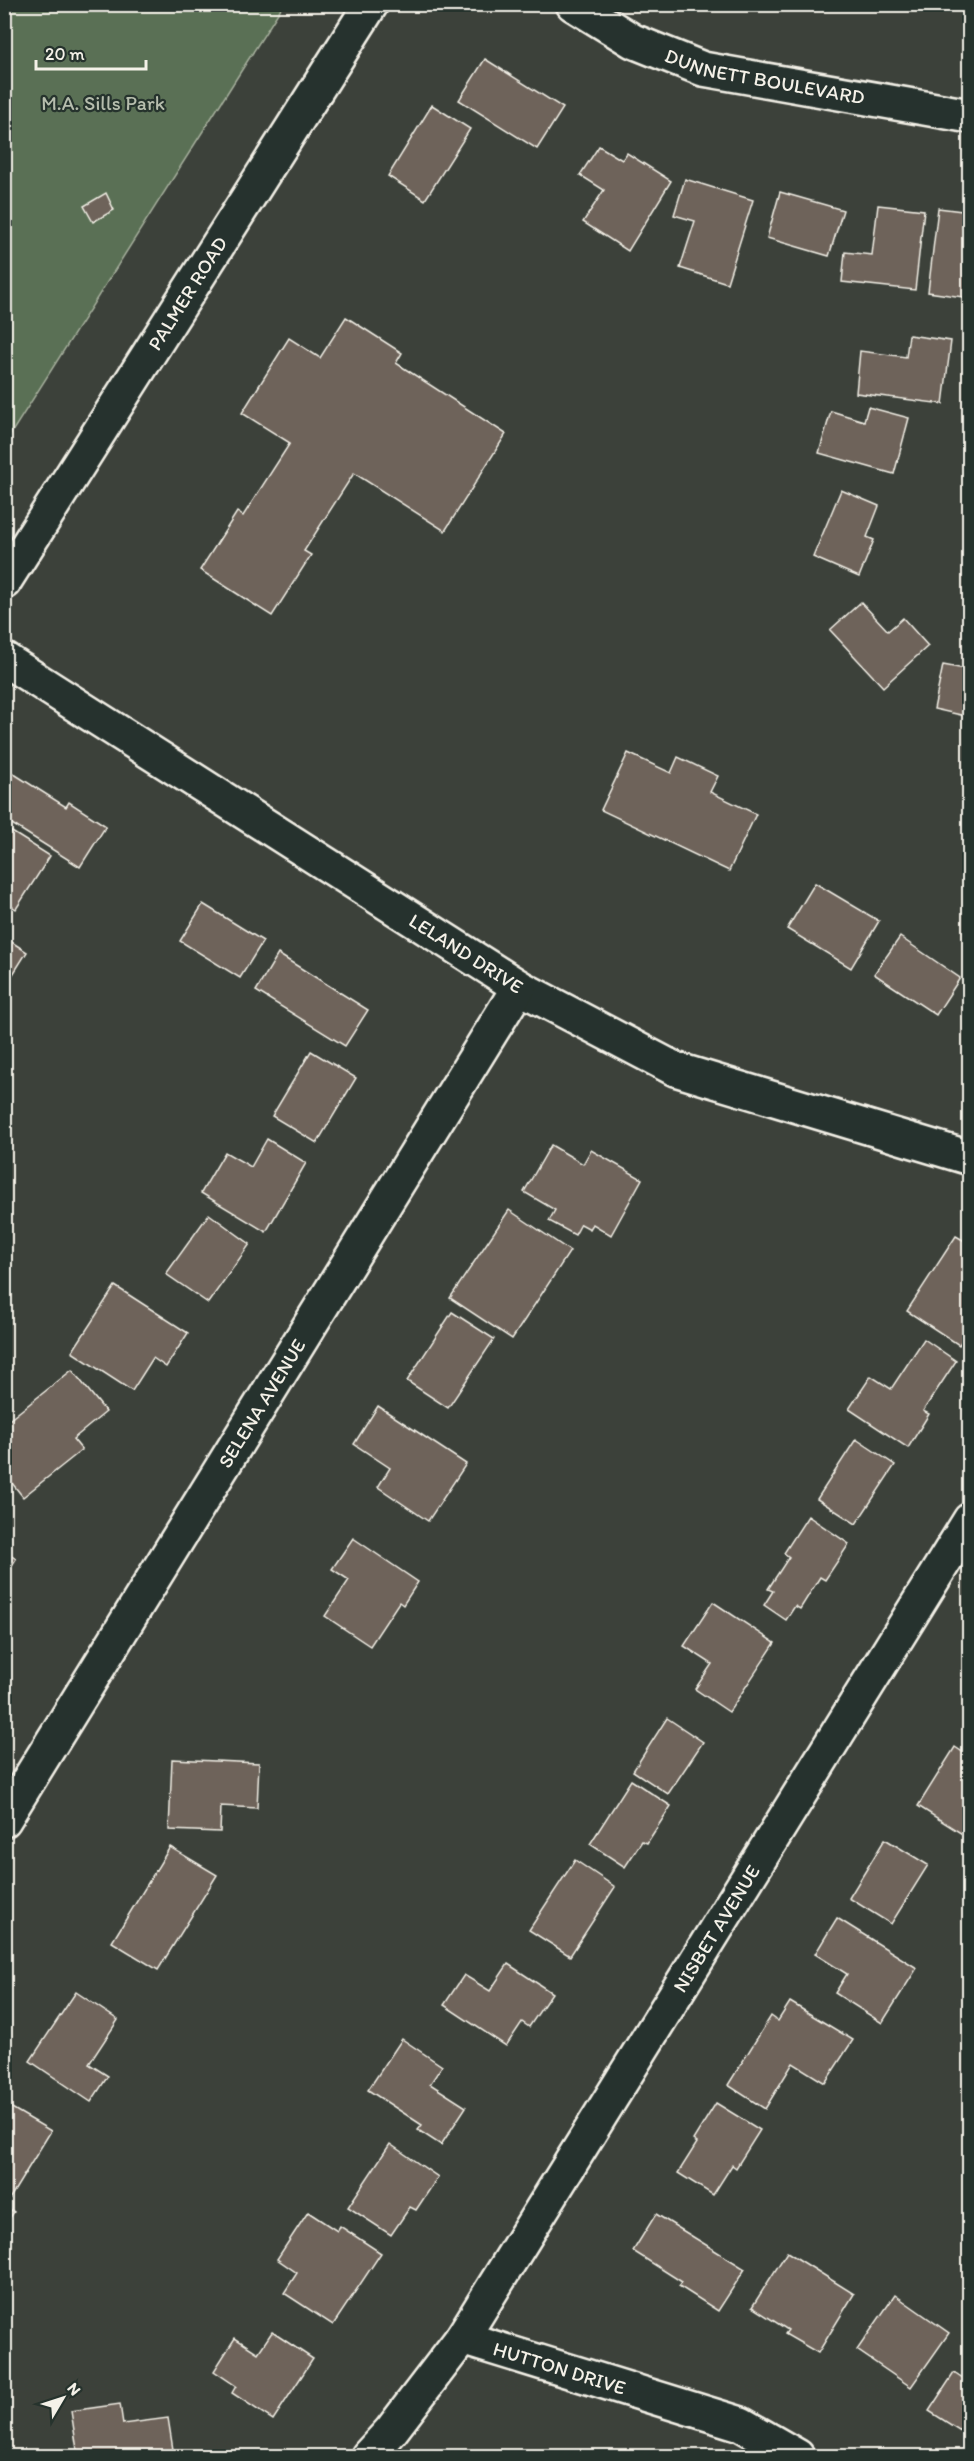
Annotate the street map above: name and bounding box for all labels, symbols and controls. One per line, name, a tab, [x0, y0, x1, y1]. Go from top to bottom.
scale bar	[36, 33, 146, 71]
text: 20 m	[45, 43, 85, 65]
street label: DUNNETT BOULEVARD	[662, 43, 867, 109]
park label: M.A. Sills Park	[41, 91, 165, 115]
street label: PALMER ROAD	[142, 232, 232, 355]
street label: LELAND DRIVE	[405, 908, 528, 999]
street label: SELENA AVENUE	[213, 1334, 311, 1472]
street label: NISBET AVENUE	[668, 1860, 765, 1997]
street label: HUTTON DRIVE	[490, 2336, 629, 2400]
north arrow	[33, 2368, 93, 2428]
text: N	[63, 2379, 85, 2399]

